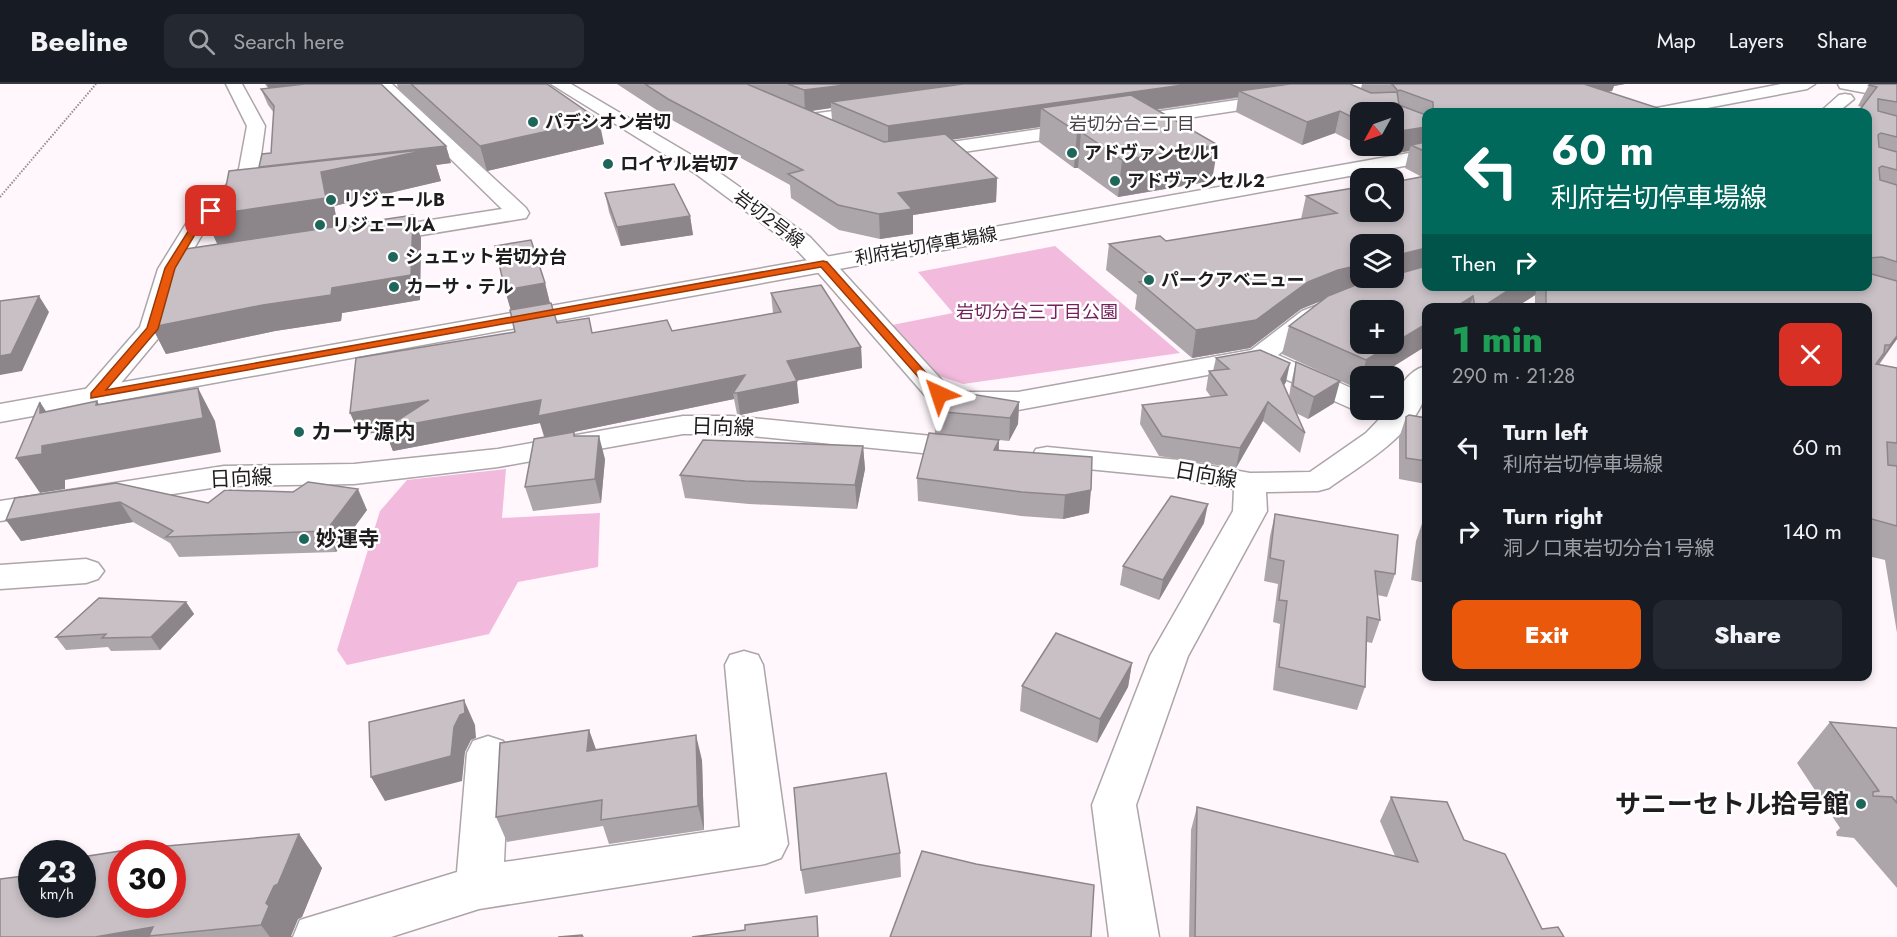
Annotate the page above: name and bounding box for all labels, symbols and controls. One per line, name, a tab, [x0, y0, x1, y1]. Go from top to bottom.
search box	[164, 14, 584, 68]
text: Beeline	[30, 21, 128, 62]
icon: search	[185, 25, 218, 58]
text: Search here	[233, 25, 344, 57]
text: Map	[1657, 26, 1696, 56]
text: Layers	[1729, 26, 1784, 56]
text: Share	[1817, 26, 1867, 56]
north arrow	[1350, 102, 1404, 156]
map controls	[1350, 102, 1404, 420]
place label: パデシオン岩切	[545, 109, 671, 135]
district label: 岩切分台三丁目	[1069, 111, 1195, 137]
marker: パデシオン岩切	[526, 115, 540, 129]
text: 60 m	[1551, 120, 1654, 181]
icon: left	[1452, 132, 1530, 210]
place label: アドヴァンセル1	[1084, 140, 1219, 166]
marker: アドヴァンセル1	[1065, 146, 1079, 160]
place label: ロイヤル岩切7	[620, 151, 738, 177]
marker: ロイヤル岩切7	[601, 157, 615, 171]
place label: アドヴァンセル2	[1127, 168, 1265, 194]
button: search	[1350, 168, 1404, 222]
marker: アドヴァンセル2	[1108, 174, 1122, 188]
text: 利府岩切停車場線	[1551, 178, 1767, 217]
street label: 岩切２号線	[728, 184, 810, 254]
pin	[185, 185, 236, 236]
place label: リジェールB	[343, 187, 445, 213]
marker: リジェールB	[324, 193, 338, 207]
icon: arrive	[194, 194, 227, 227]
place label: リジェールA	[332, 212, 436, 238]
marker: リジェールA	[313, 218, 327, 232]
street label: 利府岩切停車場線	[853, 221, 999, 271]
button: layers	[1350, 234, 1404, 288]
place label: シュエット岩切分台	[405, 244, 567, 270]
icon: right	[1509, 246, 1542, 279]
text: Then	[1452, 247, 1497, 279]
marker: シュエット岩切分台	[386, 250, 400, 264]
place label: パークアベニュー	[1161, 267, 1305, 293]
marker: パークアベニュー	[1142, 273, 1156, 287]
place label: カーサ・テル	[406, 274, 514, 300]
marker: カーサ・テル	[387, 280, 401, 294]
park label: 岩切分台三丁目公園	[956, 299, 1118, 325]
button: +	[1350, 300, 1404, 354]
text: 1 min	[1452, 313, 1543, 365]
button: close	[1779, 323, 1842, 386]
position arrow	[907, 362, 971, 426]
text: 290 m · 21:28	[1452, 362, 1575, 391]
button: −	[1350, 366, 1404, 420]
street label: 日向線	[691, 411, 755, 443]
text: Turn left	[1503, 416, 1588, 448]
place label: カーサ源内	[311, 417, 416, 447]
marker: カーサ源内	[292, 425, 306, 439]
icon: left	[1452, 431, 1485, 464]
text: 60 m	[1792, 431, 1842, 463]
text: 利府岩切停車場線	[1503, 450, 1663, 479]
street label: 日向線	[1172, 455, 1240, 495]
street label: 日向線	[209, 461, 273, 495]
text: Turn right	[1503, 500, 1603, 532]
icon: right	[1452, 515, 1485, 548]
text: 140 m	[1782, 515, 1842, 547]
place label: 妙運寺	[316, 524, 379, 554]
marker: 妙運寺	[297, 532, 311, 546]
text: 洞ノ口東岩切分台１号線	[1503, 534, 1715, 563]
button: Exit	[1452, 600, 1641, 669]
button: Share	[1653, 600, 1842, 669]
place label: サニーセトル拾号館	[1615, 785, 1849, 823]
marker: サニーセトル拾号館	[1854, 797, 1868, 811]
speed limit sign: 30	[108, 840, 186, 918]
text: 23	[38, 850, 76, 893]
text: km/h	[40, 883, 74, 905]

